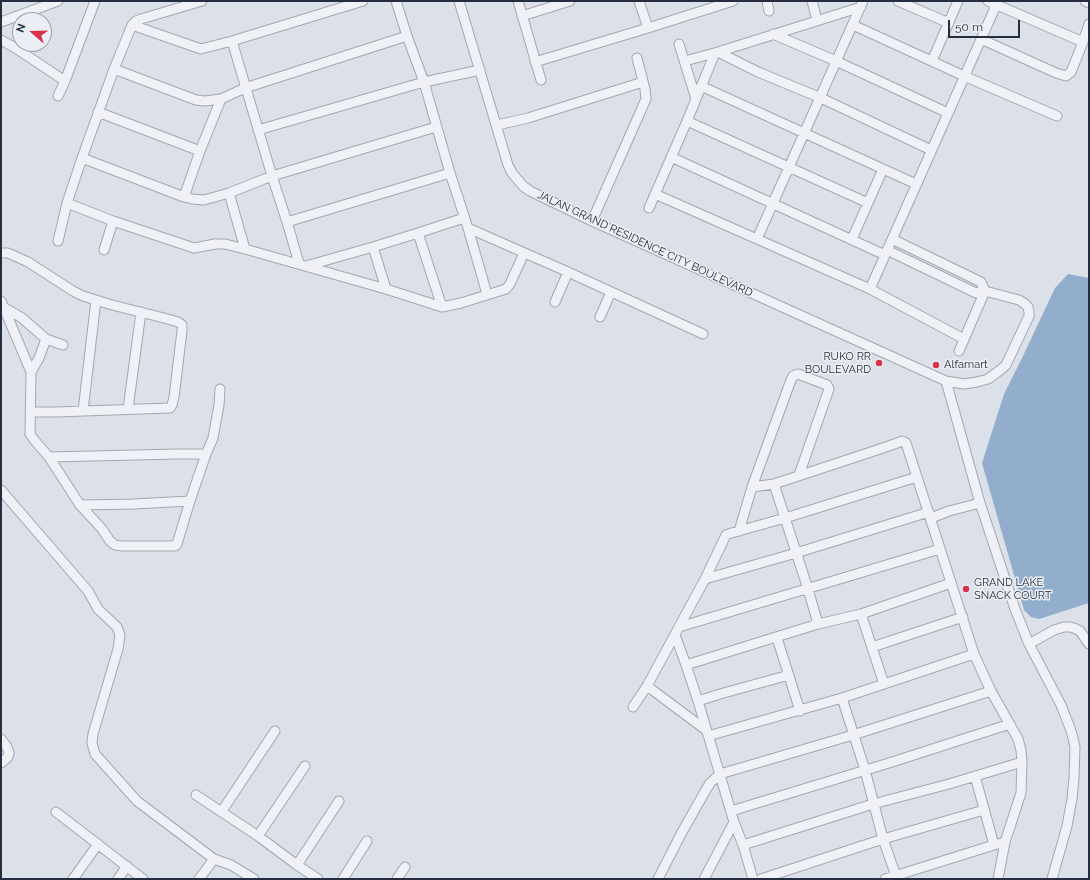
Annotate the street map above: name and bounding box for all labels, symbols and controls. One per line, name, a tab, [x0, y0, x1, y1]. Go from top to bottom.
north arrow	[12, 12, 52, 52]
scale bar	[950, 12, 1022, 38]
text: 50 m	[955, 20, 983, 34]
text: N	[14, 22, 29, 34]
street label: JALAN GRAND RESIDENCE CITY BOULEVARD	[535, 188, 755, 300]
place label: RUKO RR BOULEVARD	[805, 350, 871, 376]
marker: RUKO RR BOULEVARD	[874, 358, 884, 368]
place label: Alfamart	[944, 358, 988, 372]
marker: Alfamart	[931, 360, 941, 370]
place label: GRAND LAKE SNACK COURT	[974, 576, 1052, 602]
marker: GRAND LAKE SNACK COURT	[961, 584, 971, 594]

